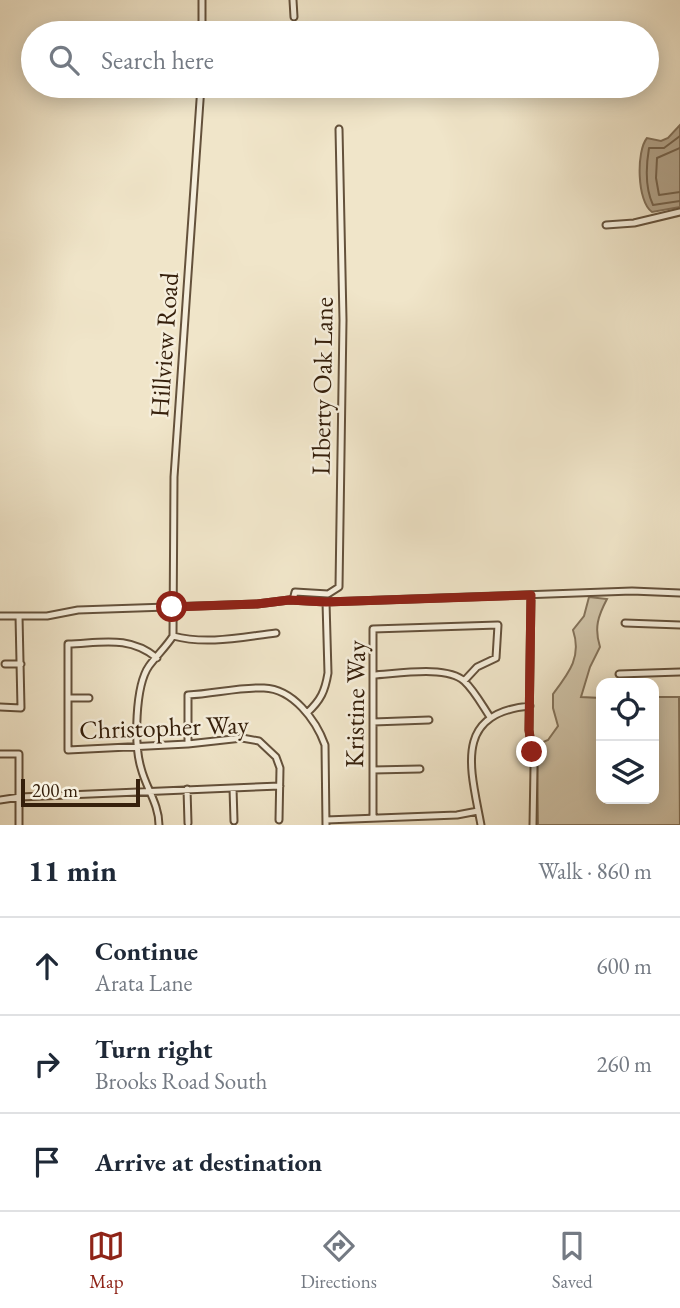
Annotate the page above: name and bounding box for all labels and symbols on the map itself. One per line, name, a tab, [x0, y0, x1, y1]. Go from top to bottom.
street label: Hillview Road	[142, 271, 186, 419]
street label: LIberty Oak Lane	[303, 297, 341, 475]
route start	[156, 591, 187, 622]
street label: Kristine Way	[337, 639, 373, 768]
street label: Christopher Way	[79, 707, 250, 747]
route end	[516, 736, 547, 767]
scale bar	[21, 776, 140, 808]

